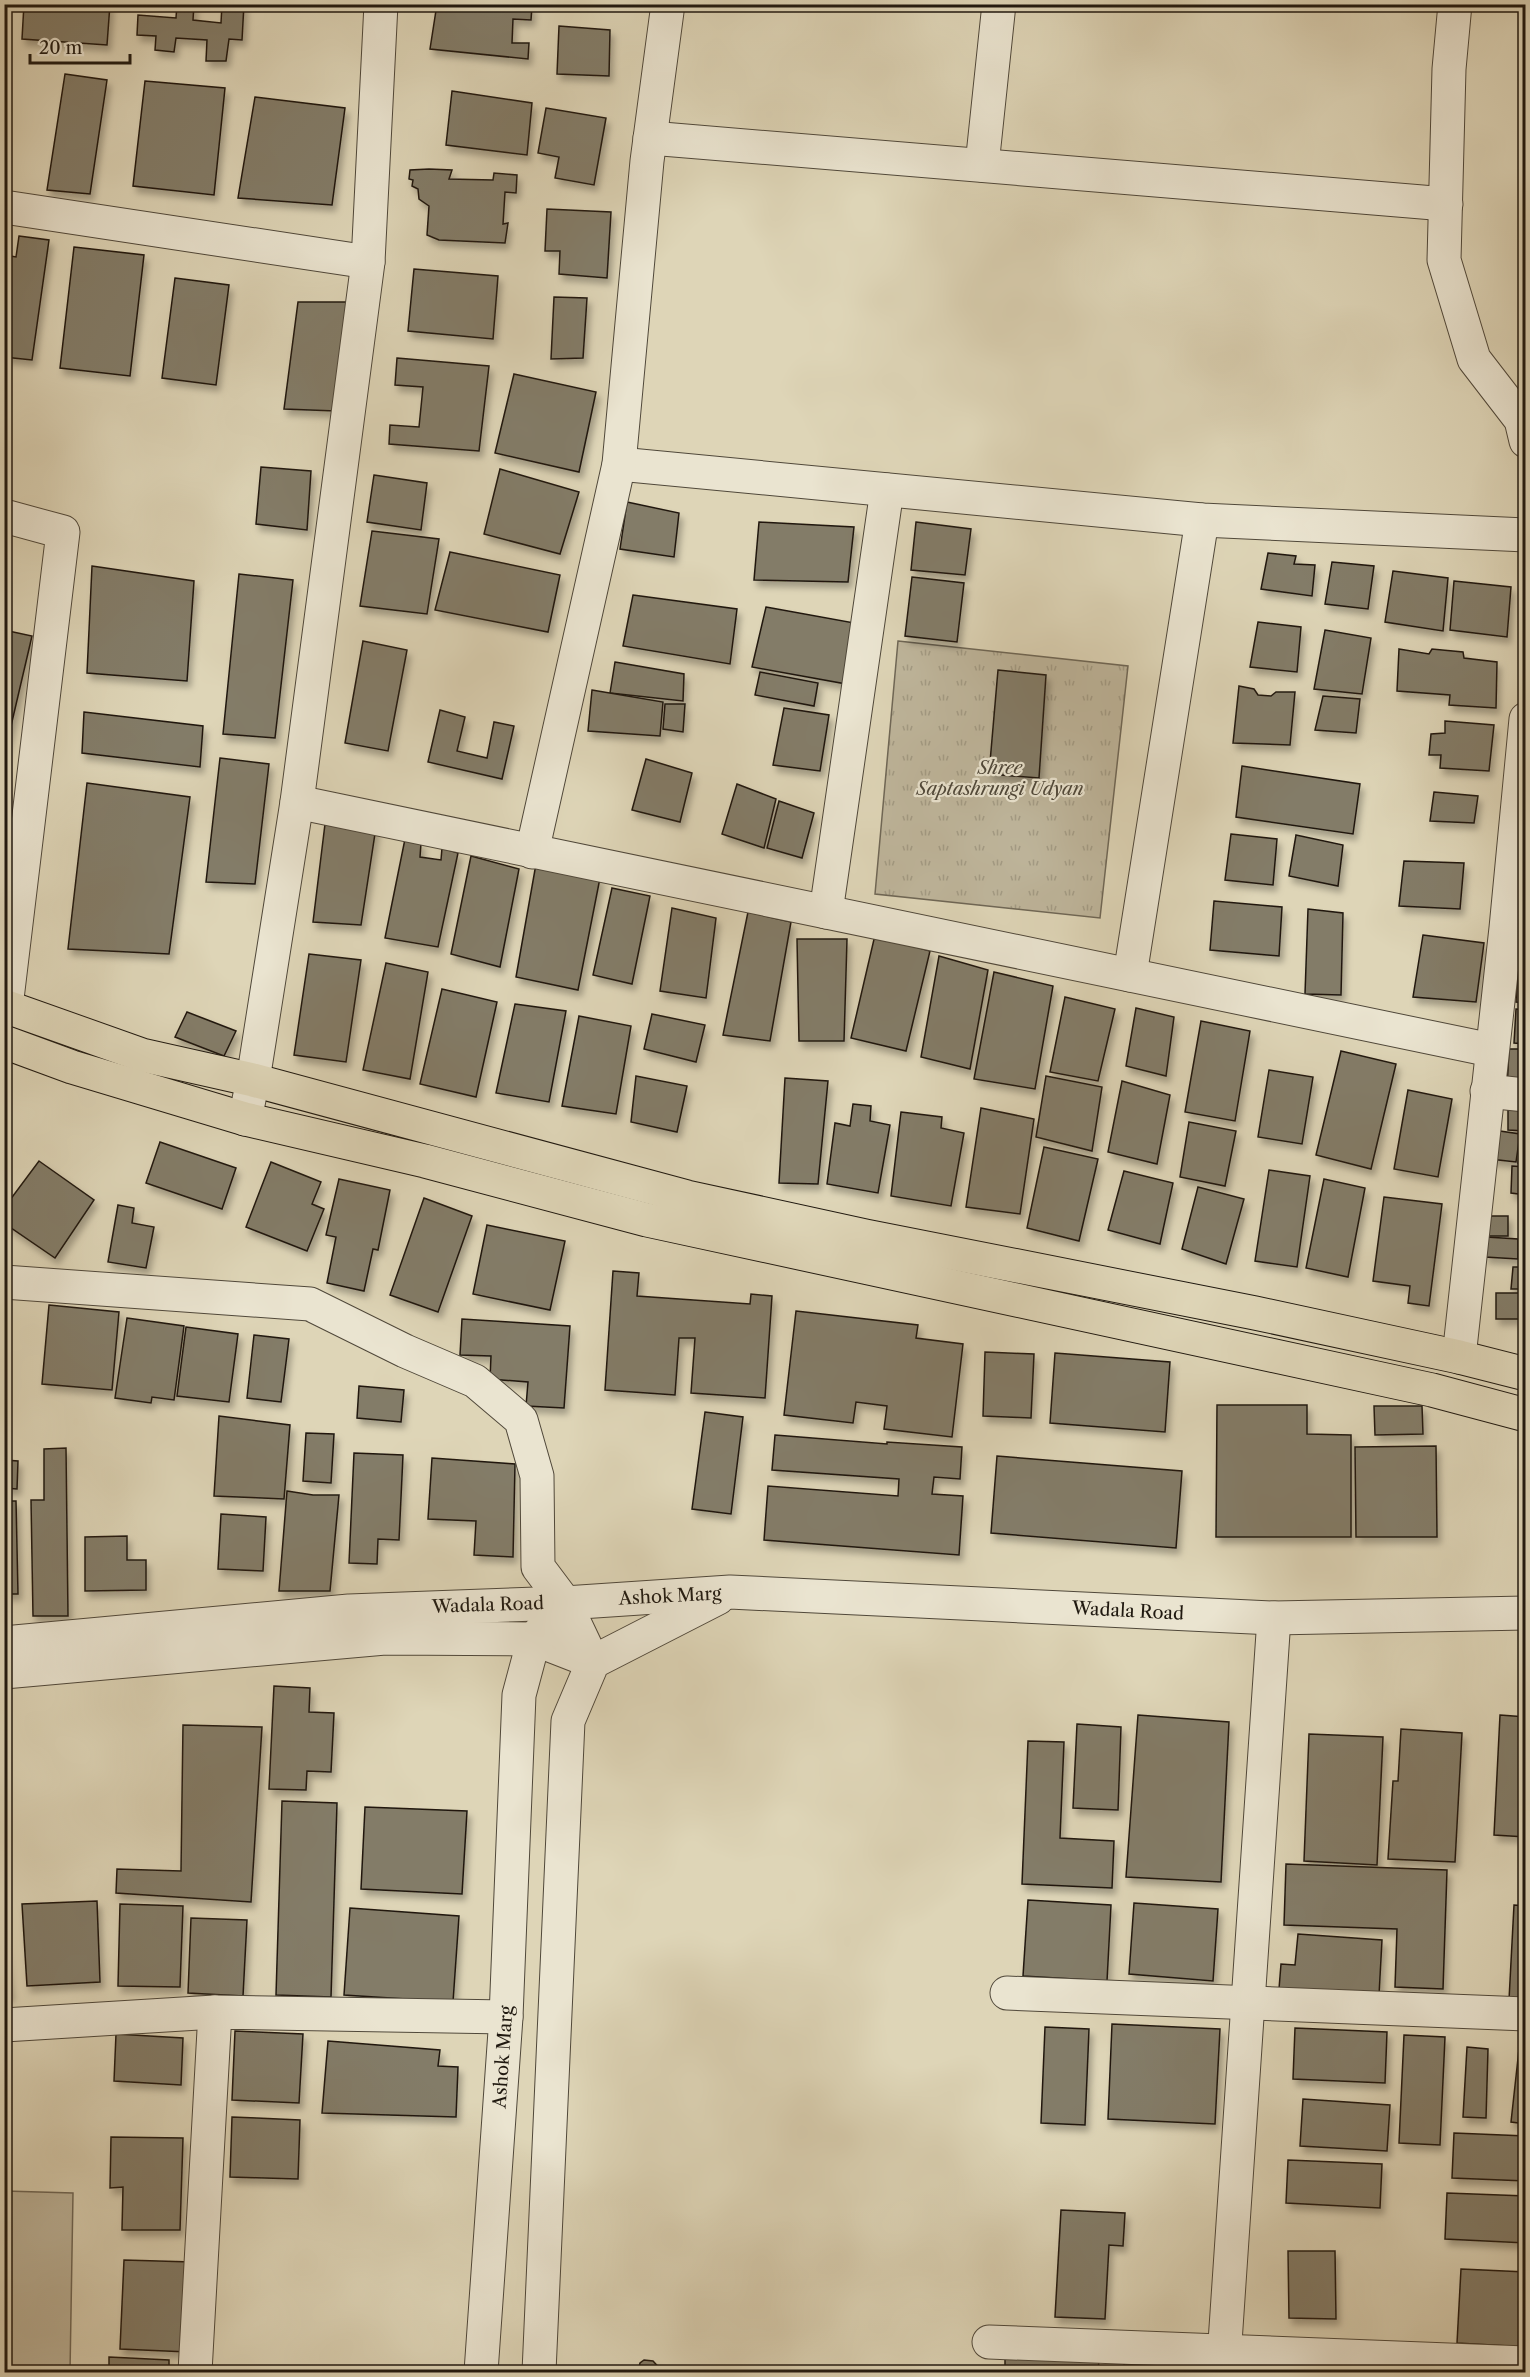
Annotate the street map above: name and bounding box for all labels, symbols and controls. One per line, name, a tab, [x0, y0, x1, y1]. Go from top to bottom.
scale bar	[30, 27, 130, 65]
text: 20 m	[39, 37, 83, 59]
park label: Shree Saptashrungi Udyan	[915, 757, 1084, 800]
street label: Ashok Marg	[617, 1582, 722, 1610]
street label: Wadala Road	[431, 1592, 544, 1618]
street label: Wadala Road	[1071, 1597, 1185, 1625]
street label: Ashok Marg	[488, 2004, 518, 2110]

